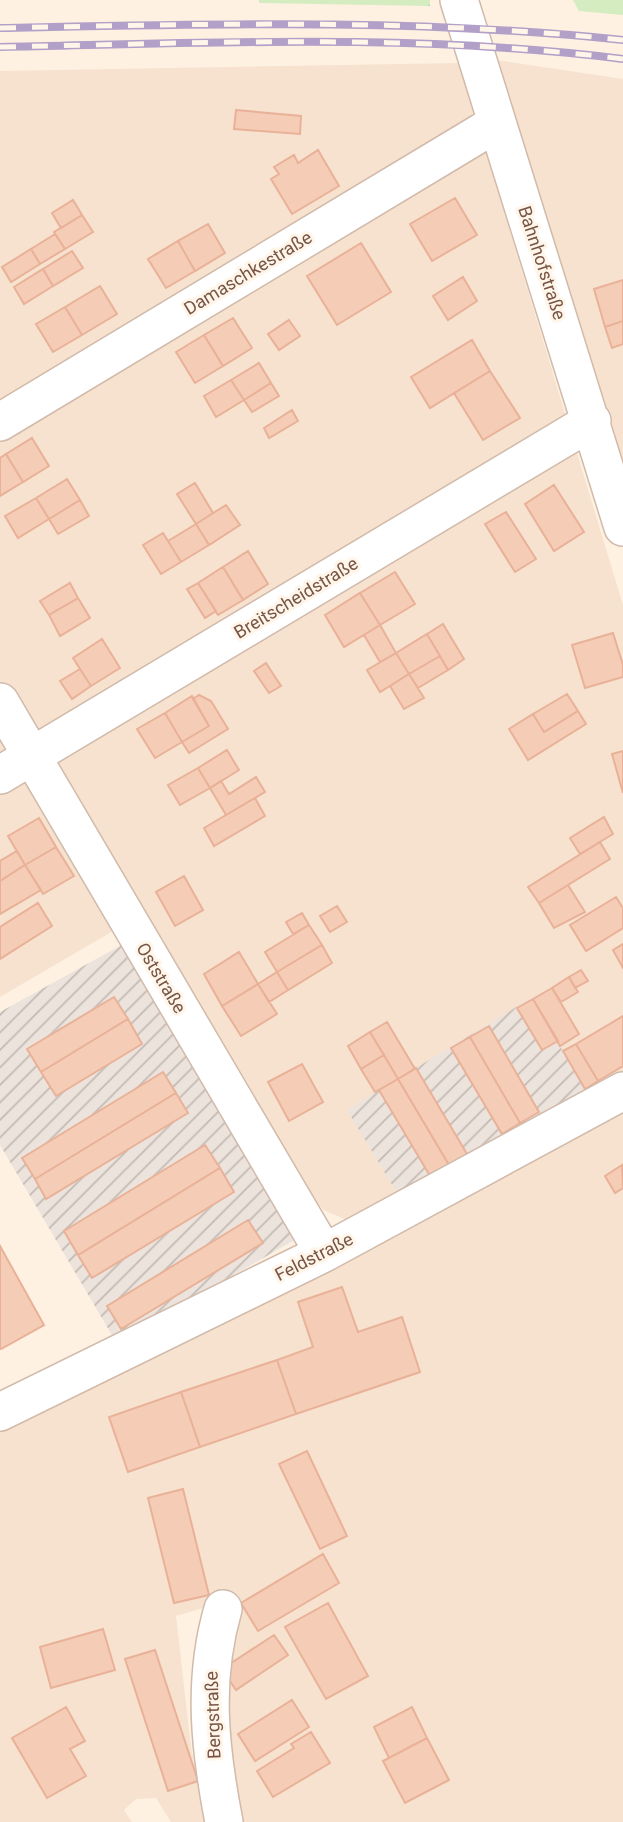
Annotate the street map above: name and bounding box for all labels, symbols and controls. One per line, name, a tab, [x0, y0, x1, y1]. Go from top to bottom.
street label: Bahnhofstraße	[514, 203, 571, 322]
street label: Damaschkestraße	[180, 226, 315, 319]
street label: Breitscheidstraße	[230, 552, 361, 643]
street label: Oststraße	[132, 939, 191, 1017]
street label: Feldstraße	[271, 1228, 356, 1285]
street label: Bergstraße	[200, 1671, 225, 1759]

